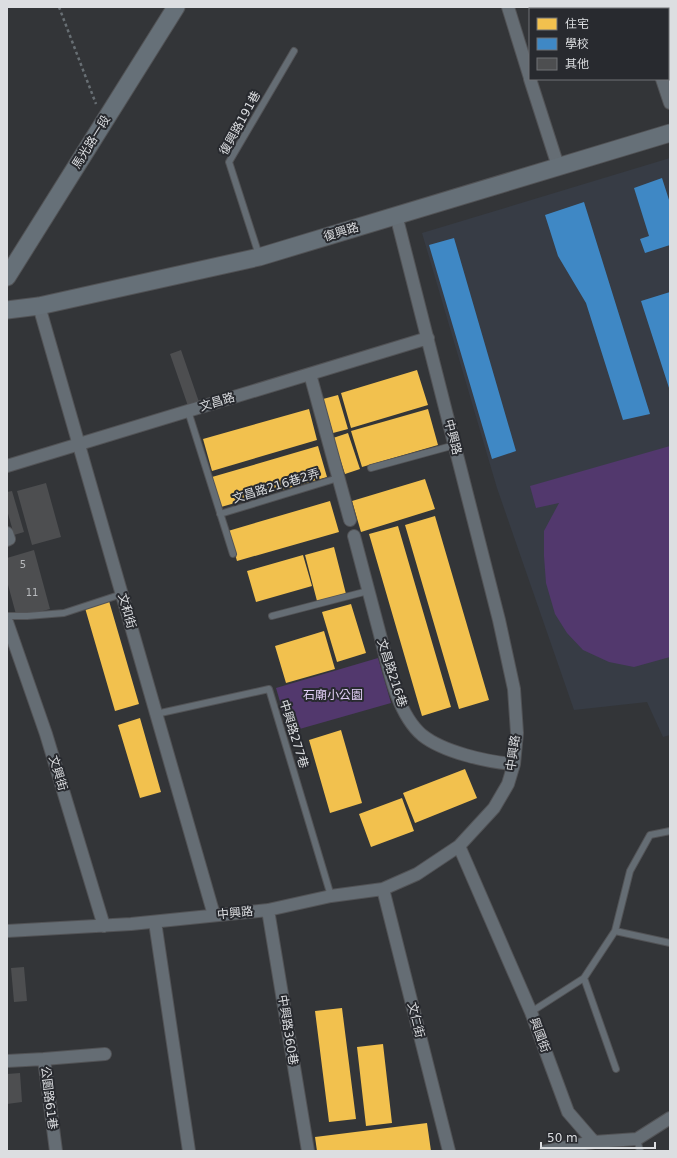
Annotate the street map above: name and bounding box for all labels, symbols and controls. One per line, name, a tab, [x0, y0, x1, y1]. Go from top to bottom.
legend	[529, 8, 669, 80]
text: 住宅	[565, 17, 589, 31]
text: 學校	[565, 37, 589, 51]
text: 其他	[565, 57, 589, 71]
street label: 復興路191巷	[217, 89, 263, 157]
street label: 馬光路一段	[69, 113, 113, 171]
street label: 復興路	[322, 220, 360, 244]
street label: 文昌路	[198, 390, 236, 414]
street label: 中興路	[442, 418, 464, 456]
street label: 文昌路216巷2弄	[231, 466, 321, 506]
house number: 5	[20, 559, 26, 570]
house number: 11	[26, 587, 38, 598]
street label: 文和街	[115, 592, 139, 630]
street label: 文昌路216巷	[374, 637, 410, 709]
park label: 石廟小公園	[303, 688, 363, 702]
street label: 中興路277巷	[277, 698, 311, 770]
street label: 中興路	[504, 734, 522, 772]
street label: 文興街	[46, 754, 70, 792]
street label: 中興路	[216, 904, 254, 922]
street label: 中興路360巷	[276, 994, 300, 1066]
street label: 文仁街	[405, 1001, 427, 1039]
street label: 興國街	[527, 1016, 553, 1054]
street label: 公園路61巷	[38, 1066, 60, 1130]
scale bar	[541, 1124, 655, 1150]
text: 50 m	[547, 1131, 578, 1145]

